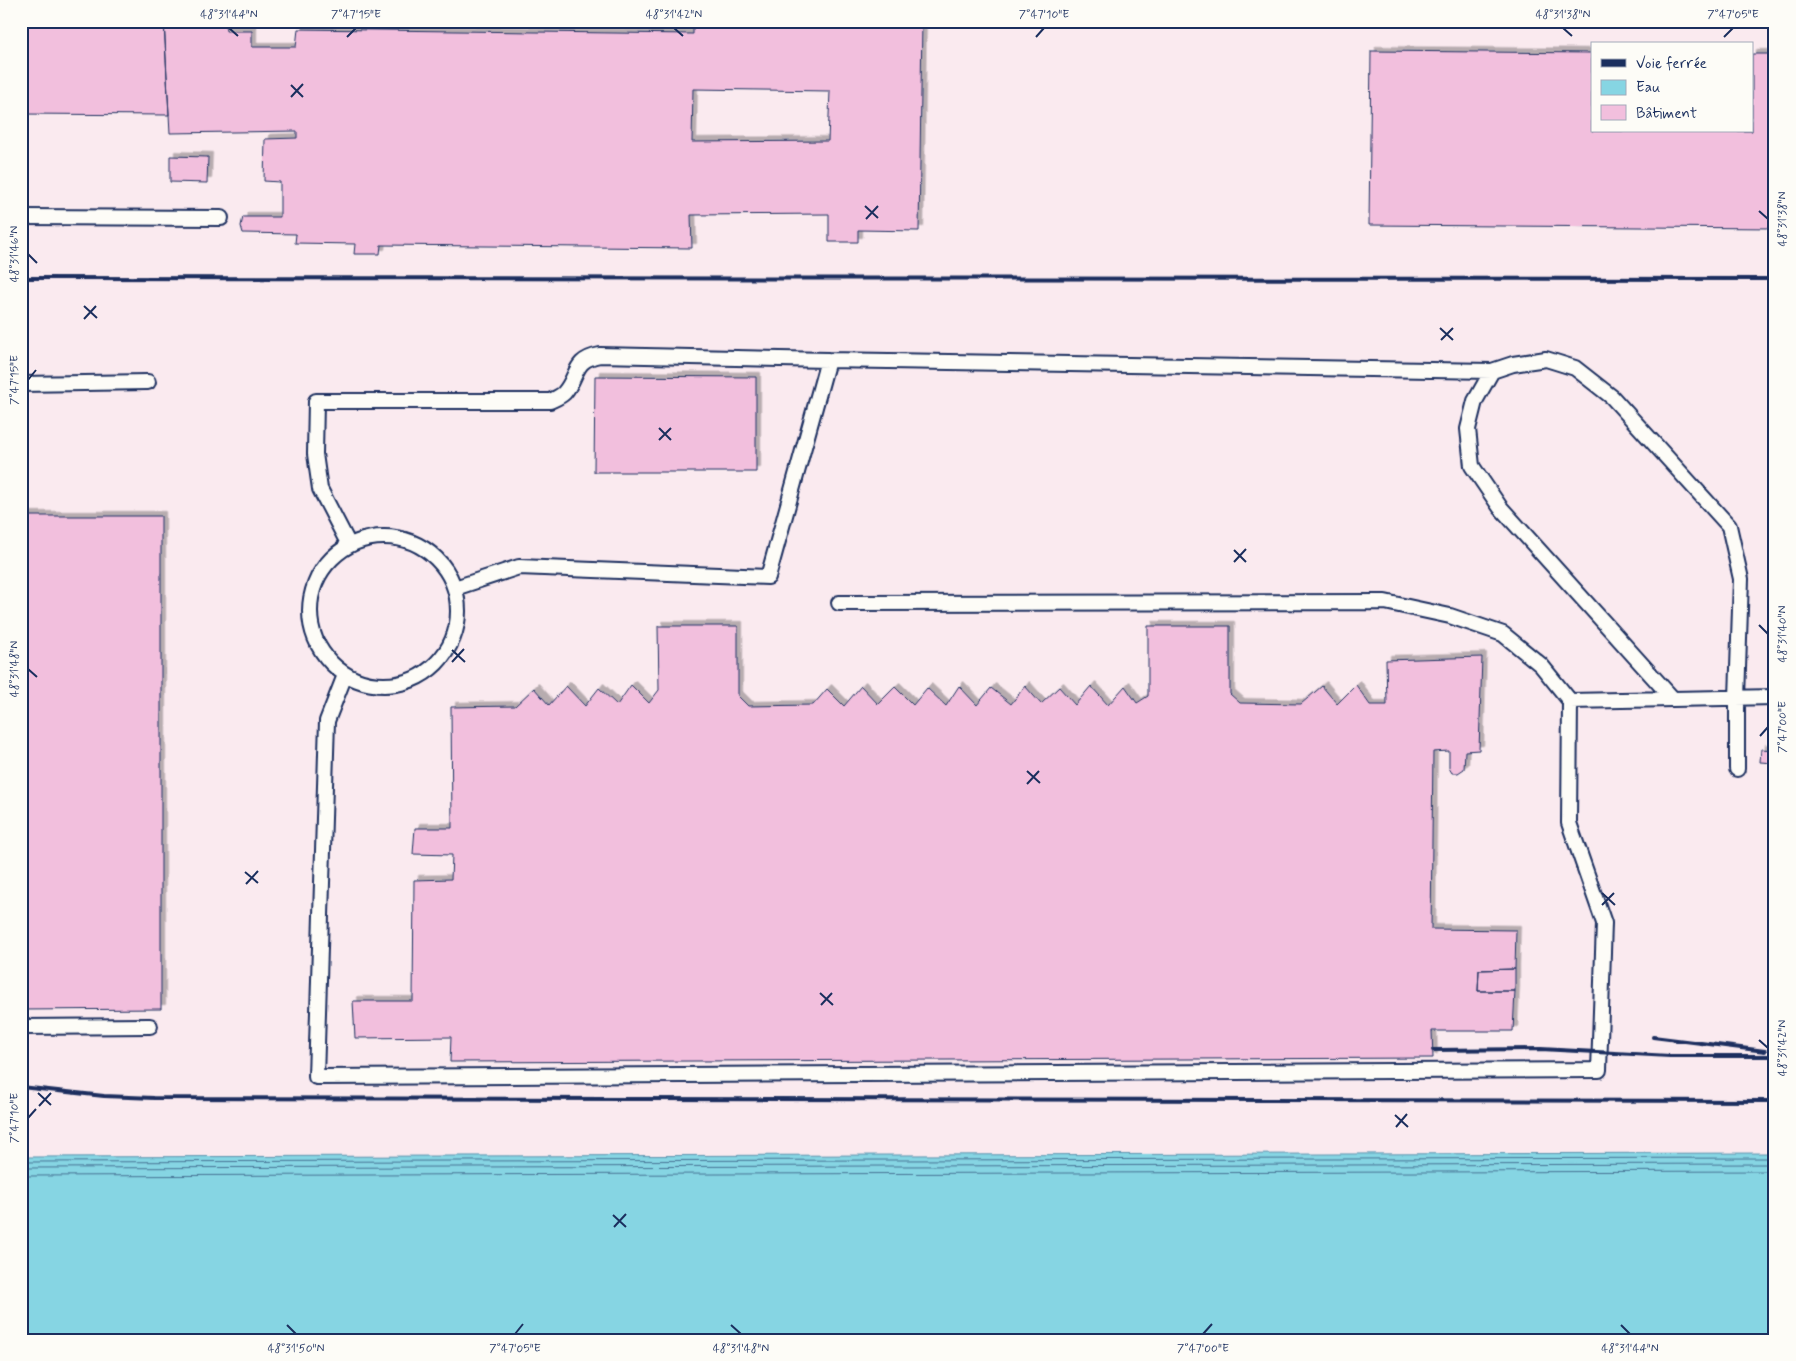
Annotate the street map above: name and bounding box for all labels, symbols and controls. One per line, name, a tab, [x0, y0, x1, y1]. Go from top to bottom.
text: 48°31'44"N	[200, 7, 258, 23]
text: 7°47'15"E	[331, 7, 381, 23]
text: 48°31'42"N	[646, 7, 702, 23]
text: 7°47'10"E	[1019, 7, 1069, 23]
text: 48°31'38"N	[1535, 7, 1591, 23]
text: 7°47'05"E	[1707, 7, 1759, 23]
legend	[1591, 42, 1754, 132]
text: Voie ferrée	[1636, 54, 1707, 74]
text: Eau	[1636, 78, 1660, 98]
text: Bâtiment	[1636, 104, 1697, 124]
text: 48°31'38"N	[1775, 191, 1791, 247]
text: 48°31'46"N	[7, 226, 23, 282]
text: 7°47'15"E	[7, 355, 23, 405]
text: 48°31'40"N	[1775, 606, 1791, 662]
text: 48°31'48"N	[7, 641, 23, 697]
text: 7°47'00"E	[1775, 701, 1791, 753]
text: 48°31'42"N	[1775, 1020, 1791, 1076]
text: 7°47'10"E	[7, 1093, 23, 1143]
text: 48°31'50"N	[267, 1341, 325, 1357]
text: 7°47'05"E	[489, 1341, 541, 1357]
text: 48°31'48"N	[713, 1341, 769, 1357]
text: 7°47'00"E	[1177, 1341, 1229, 1357]
text: 48°31'44"N	[1601, 1341, 1659, 1357]

